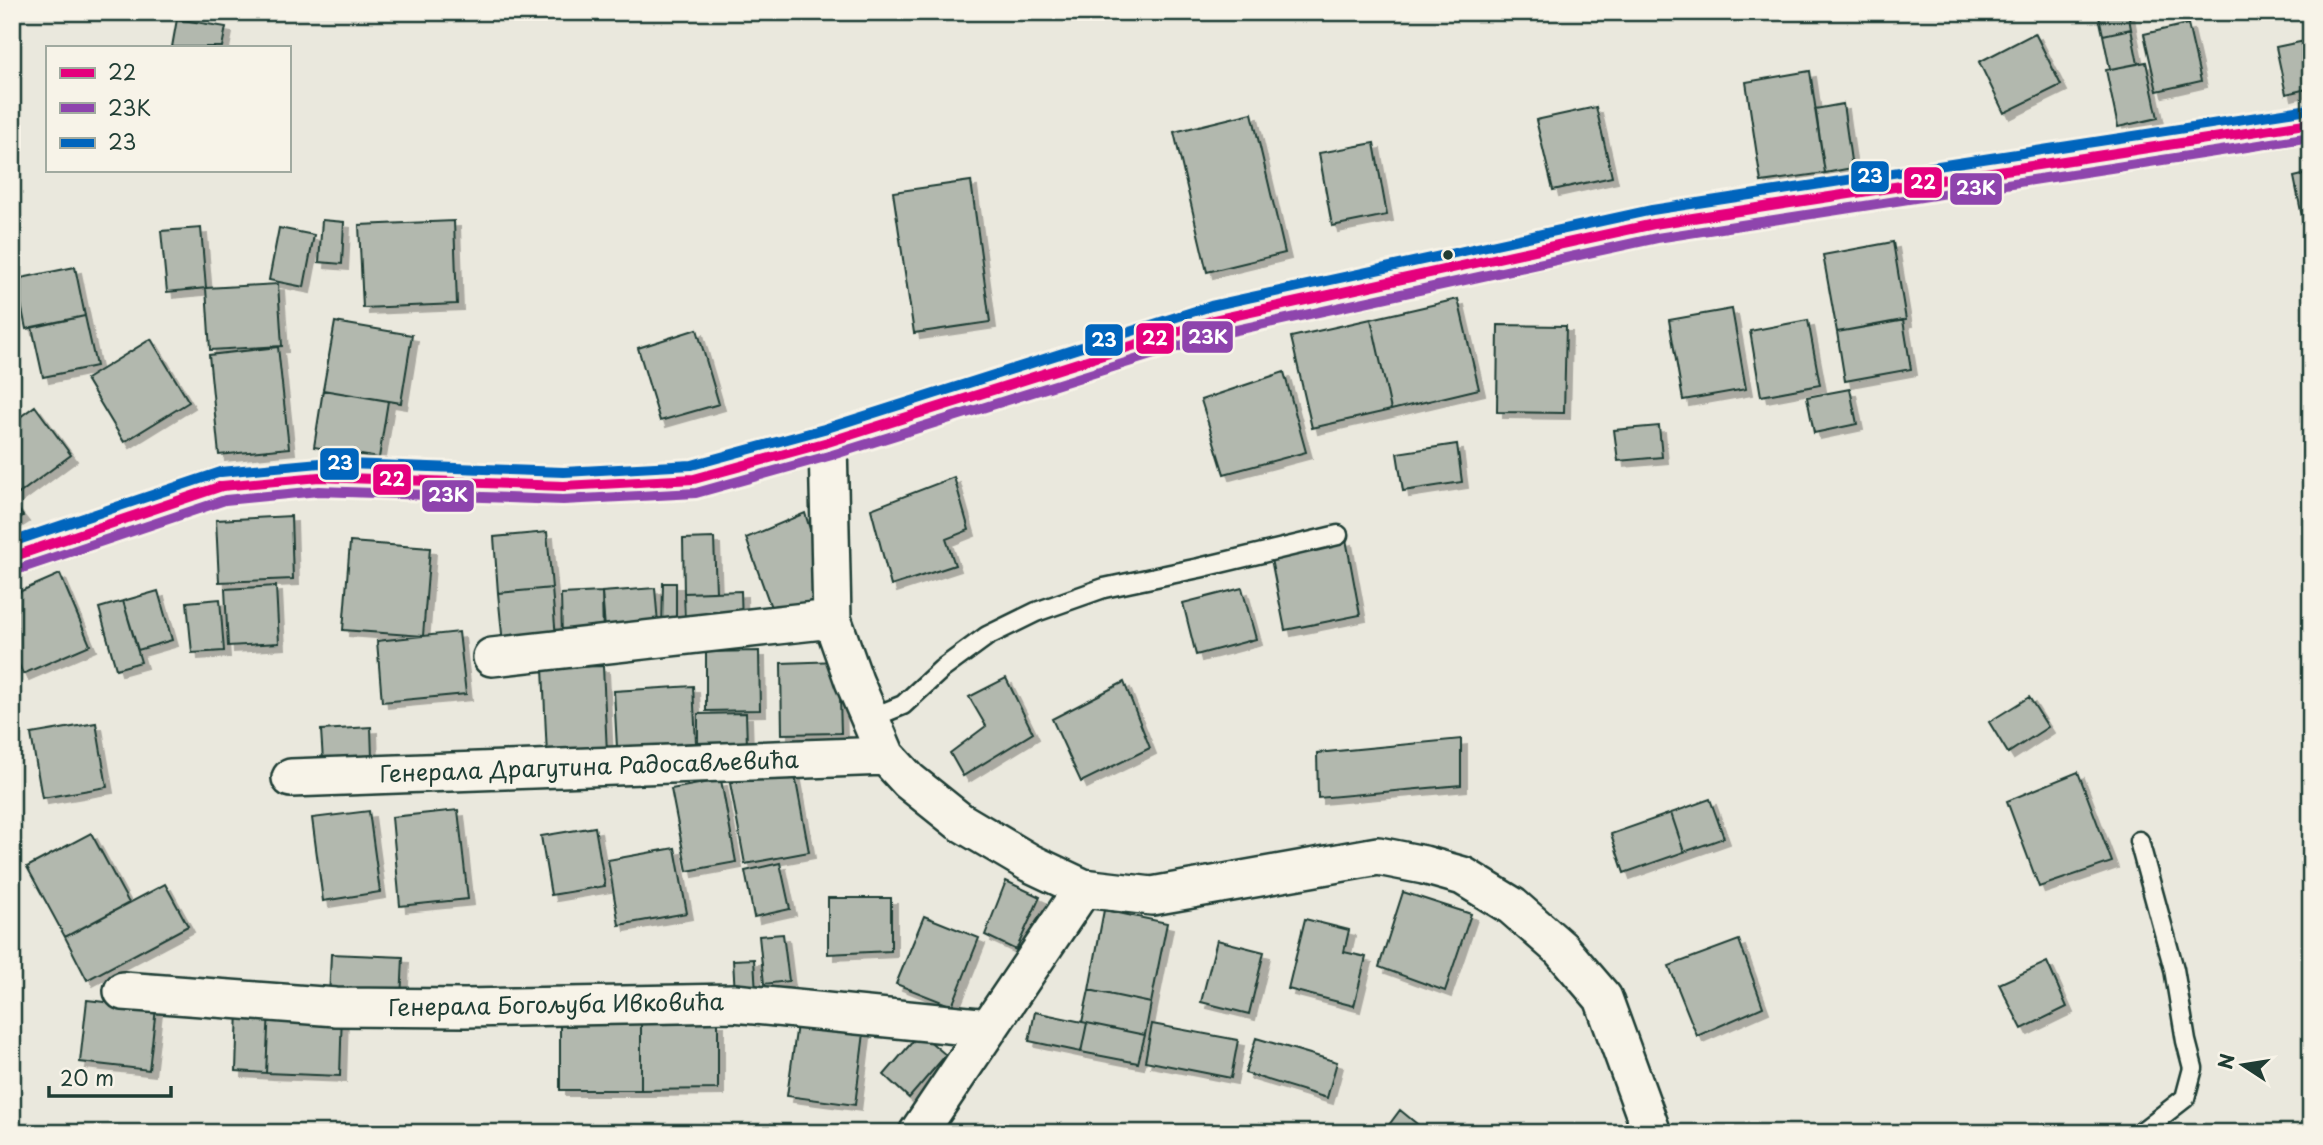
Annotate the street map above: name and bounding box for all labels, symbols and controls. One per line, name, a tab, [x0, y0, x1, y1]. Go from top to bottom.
legend	[46, 46, 290, 172]
text: 22	[108, 55, 136, 87]
text: 23К	[108, 91, 151, 123]
text: 23	[108, 125, 136, 157]
line badge: 23	[1850, 160, 1890, 193]
text: 23	[1857, 161, 1883, 189]
line badge: 22	[1903, 166, 1943, 199]
text: 22	[1910, 167, 1936, 195]
line badge: 23К	[1949, 172, 2003, 206]
text: 23К	[1956, 173, 1996, 201]
unlabelled marker	[1441, 248, 1455, 262]
line badge: 23К	[1181, 320, 1234, 354]
line badge: 22	[1135, 322, 1175, 355]
text: 23К	[1188, 322, 1228, 350]
line badge: 23	[1084, 323, 1124, 357]
text: 22	[1142, 323, 1168, 351]
text: 23	[1091, 325, 1117, 353]
line badge: 23	[319, 447, 360, 481]
text: 23	[327, 448, 353, 476]
line badge: 22	[372, 463, 412, 496]
text: 22	[379, 464, 405, 492]
line badge: 23К	[421, 479, 475, 513]
text: 23К	[428, 480, 468, 508]
street label: Генерала Драгутина Радосављевића	[379, 741, 800, 790]
street label: Генерала Богољуба Ивковића	[388, 983, 725, 1024]
north arrow	[2208, 1030, 2278, 1100]
text: N	[2210, 1051, 2241, 1072]
scale bar	[49, 1054, 172, 1098]
text: 20 m	[60, 1061, 114, 1093]

